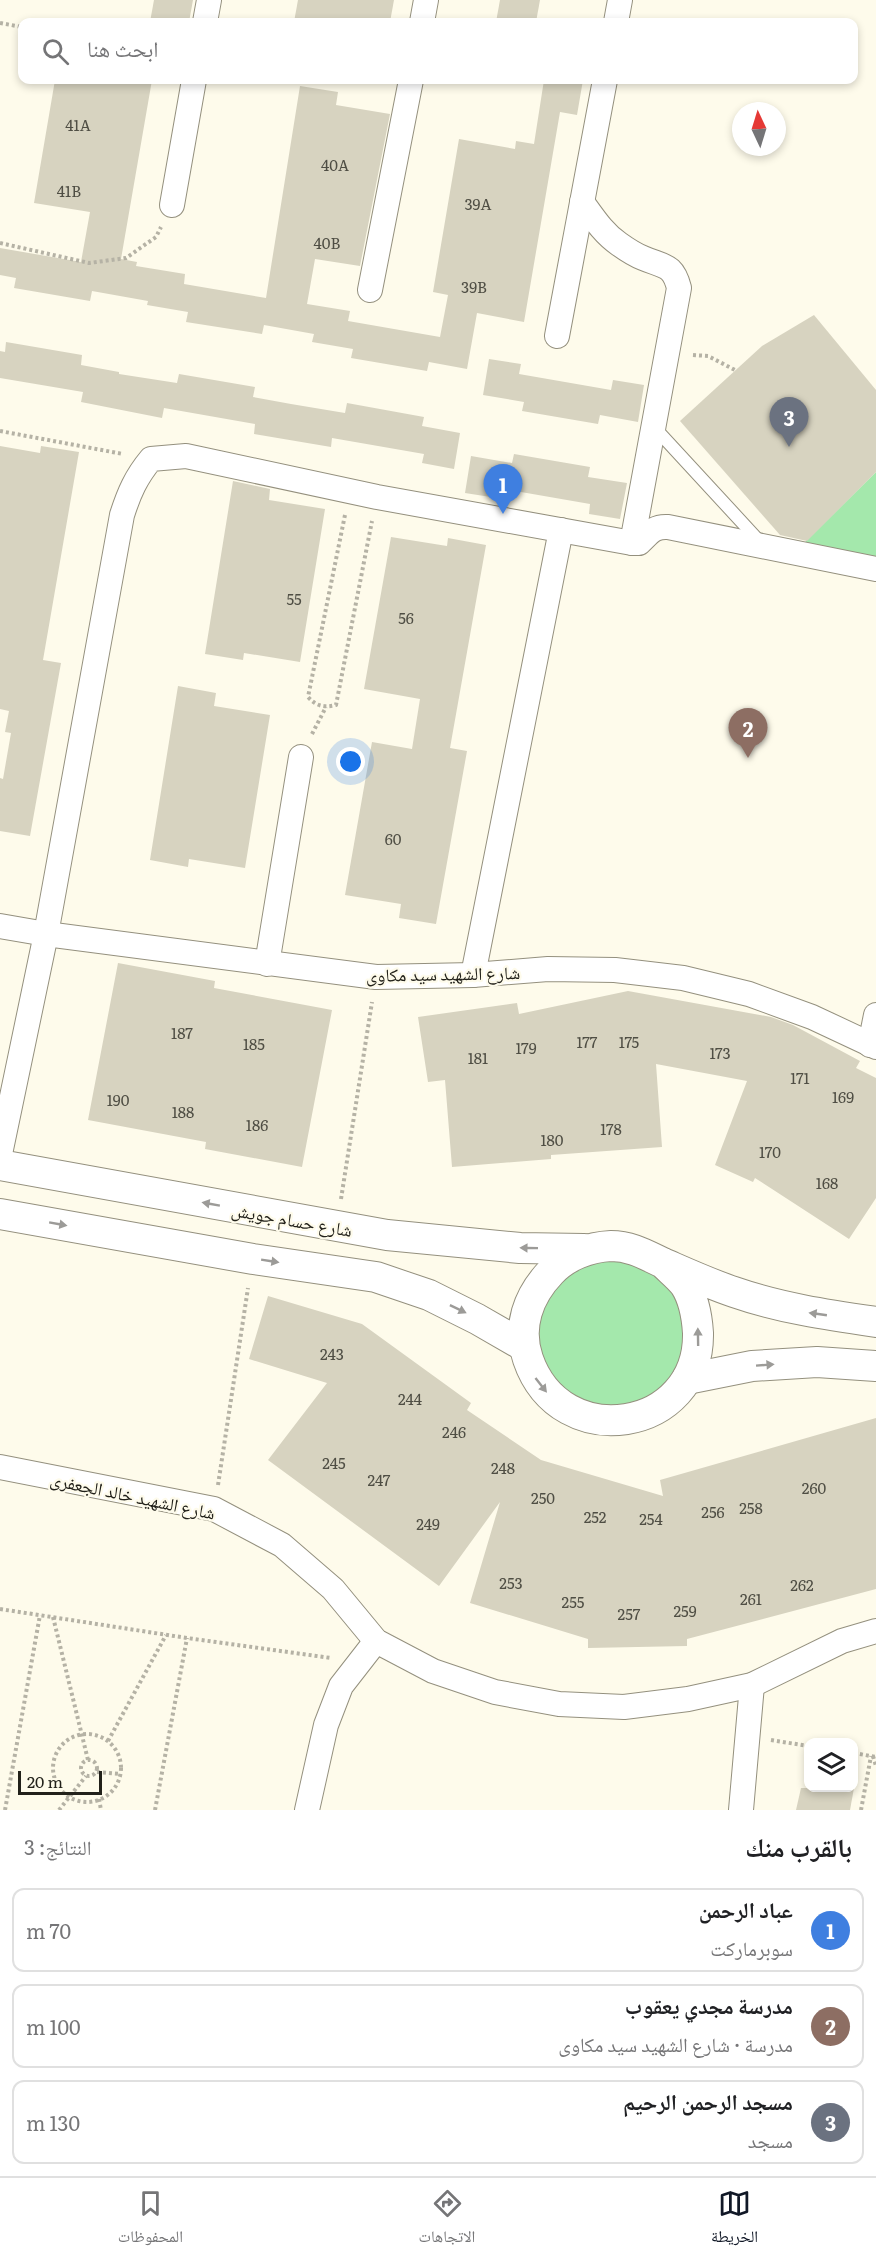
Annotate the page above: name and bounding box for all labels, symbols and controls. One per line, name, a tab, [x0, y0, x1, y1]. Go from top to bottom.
search box	[18, 18, 858, 84]
text: ابحث هنا	[87, 31, 158, 64]
icon: search	[39, 35, 72, 68]
north arrow	[732, 102, 786, 156]
house number: 41A	[65, 113, 91, 136]
house number: 40A	[321, 153, 349, 176]
house number: 41B	[57, 179, 81, 202]
house number: 39A	[464, 192, 492, 215]
house number: 40B	[314, 231, 341, 254]
house number: 39B	[461, 275, 487, 298]
pin: 3	[770, 398, 808, 447]
pin: 1	[484, 464, 522, 514]
house number: 55	[286, 587, 302, 610]
house number: 56	[398, 606, 414, 629]
pin: 2	[728, 708, 768, 758]
your location	[336, 747, 365, 776]
house number: 60	[385, 827, 402, 850]
street label: شارع الشهيد سيد مكاوى	[366, 958, 520, 988]
house number: 187	[171, 1021, 193, 1044]
house number: 177	[577, 1030, 598, 1053]
house number: 175	[619, 1030, 640, 1053]
house number: 185	[243, 1032, 265, 1055]
house number: 179	[515, 1036, 537, 1059]
house number: 173	[709, 1041, 731, 1064]
house number: 181	[468, 1046, 488, 1069]
house number: 171	[790, 1066, 810, 1089]
house number: 169	[832, 1085, 854, 1108]
house number: 190	[107, 1088, 130, 1111]
house number: 188	[172, 1100, 194, 1123]
house number: 186	[246, 1113, 268, 1136]
house number: 178	[600, 1117, 622, 1140]
house number: 180	[540, 1128, 564, 1151]
house number: 170	[759, 1140, 781, 1163]
house number: 168	[816, 1171, 838, 1194]
street label: شارع حسام جويش	[229, 1195, 355, 1243]
one-way arrow	[201, 1199, 220, 1208]
one-way arrow	[48, 1220, 67, 1229]
one-way arrow	[519, 1243, 538, 1253]
one-way arrow	[261, 1257, 280, 1266]
one-way arrow	[449, 1305, 466, 1314]
one-way arrow	[808, 1309, 827, 1318]
one-way arrow	[693, 1328, 703, 1347]
house number: 243	[320, 1342, 344, 1365]
one-way arrow	[756, 1361, 775, 1370]
one-way arrow	[535, 1377, 548, 1393]
house number: 244	[398, 1387, 422, 1410]
house number: 246	[442, 1420, 466, 1443]
house number: 245	[322, 1451, 346, 1474]
house number: 248	[491, 1456, 515, 1479]
street label: شارع الشهيد خالد الجعفرى	[48, 1464, 218, 1526]
house number: 247	[368, 1468, 391, 1491]
house number: 260	[802, 1476, 826, 1499]
house number: 250	[531, 1486, 555, 1509]
house number: 258	[739, 1496, 763, 1519]
house number: 256	[701, 1500, 725, 1523]
house number: 252	[584, 1505, 607, 1528]
house number: 254	[639, 1507, 663, 1530]
house number: 249	[416, 1512, 440, 1535]
house number: 253	[499, 1571, 523, 1594]
house number: 262	[790, 1573, 814, 1596]
house number: 261	[740, 1587, 762, 1610]
house number: 255	[562, 1590, 585, 1613]
house number: 259	[673, 1599, 697, 1622]
house number: 257	[618, 1602, 641, 1625]
map controls	[804, 1738, 858, 1792]
button: layers	[804, 1738, 858, 1792]
scale bar	[18, 1768, 102, 1796]
text: 20 m	[27, 1769, 63, 1793]
text: بالقرب منك	[745, 1826, 852, 1865]
text: النتائج: 3	[24, 1831, 91, 1861]
text: عباد الرحمن	[699, 1892, 793, 1925]
text: 70 m	[26, 1915, 71, 1945]
text: 1	[826, 1915, 835, 1945]
text: سوبرماركت	[710, 1932, 793, 1962]
text: مدرسة مجدي يعقوب	[625, 1988, 793, 2021]
text: 100 m	[26, 2011, 81, 2041]
text: 2	[825, 2011, 836, 2041]
text: مدرسة · شارع الشهيد سيد مكاوى	[558, 2028, 793, 2058]
text: مسجد الرحمن الرحيم	[623, 2084, 793, 2117]
text: 130 m	[26, 2107, 80, 2137]
text: 3	[825, 2107, 836, 2137]
text: مسجد	[748, 2124, 793, 2154]
tab: المحفوظات	[118, 2187, 183, 2252]
tab: الاتجاهات	[419, 2187, 475, 2252]
tab: الخريطة	[711, 2187, 758, 2252]

